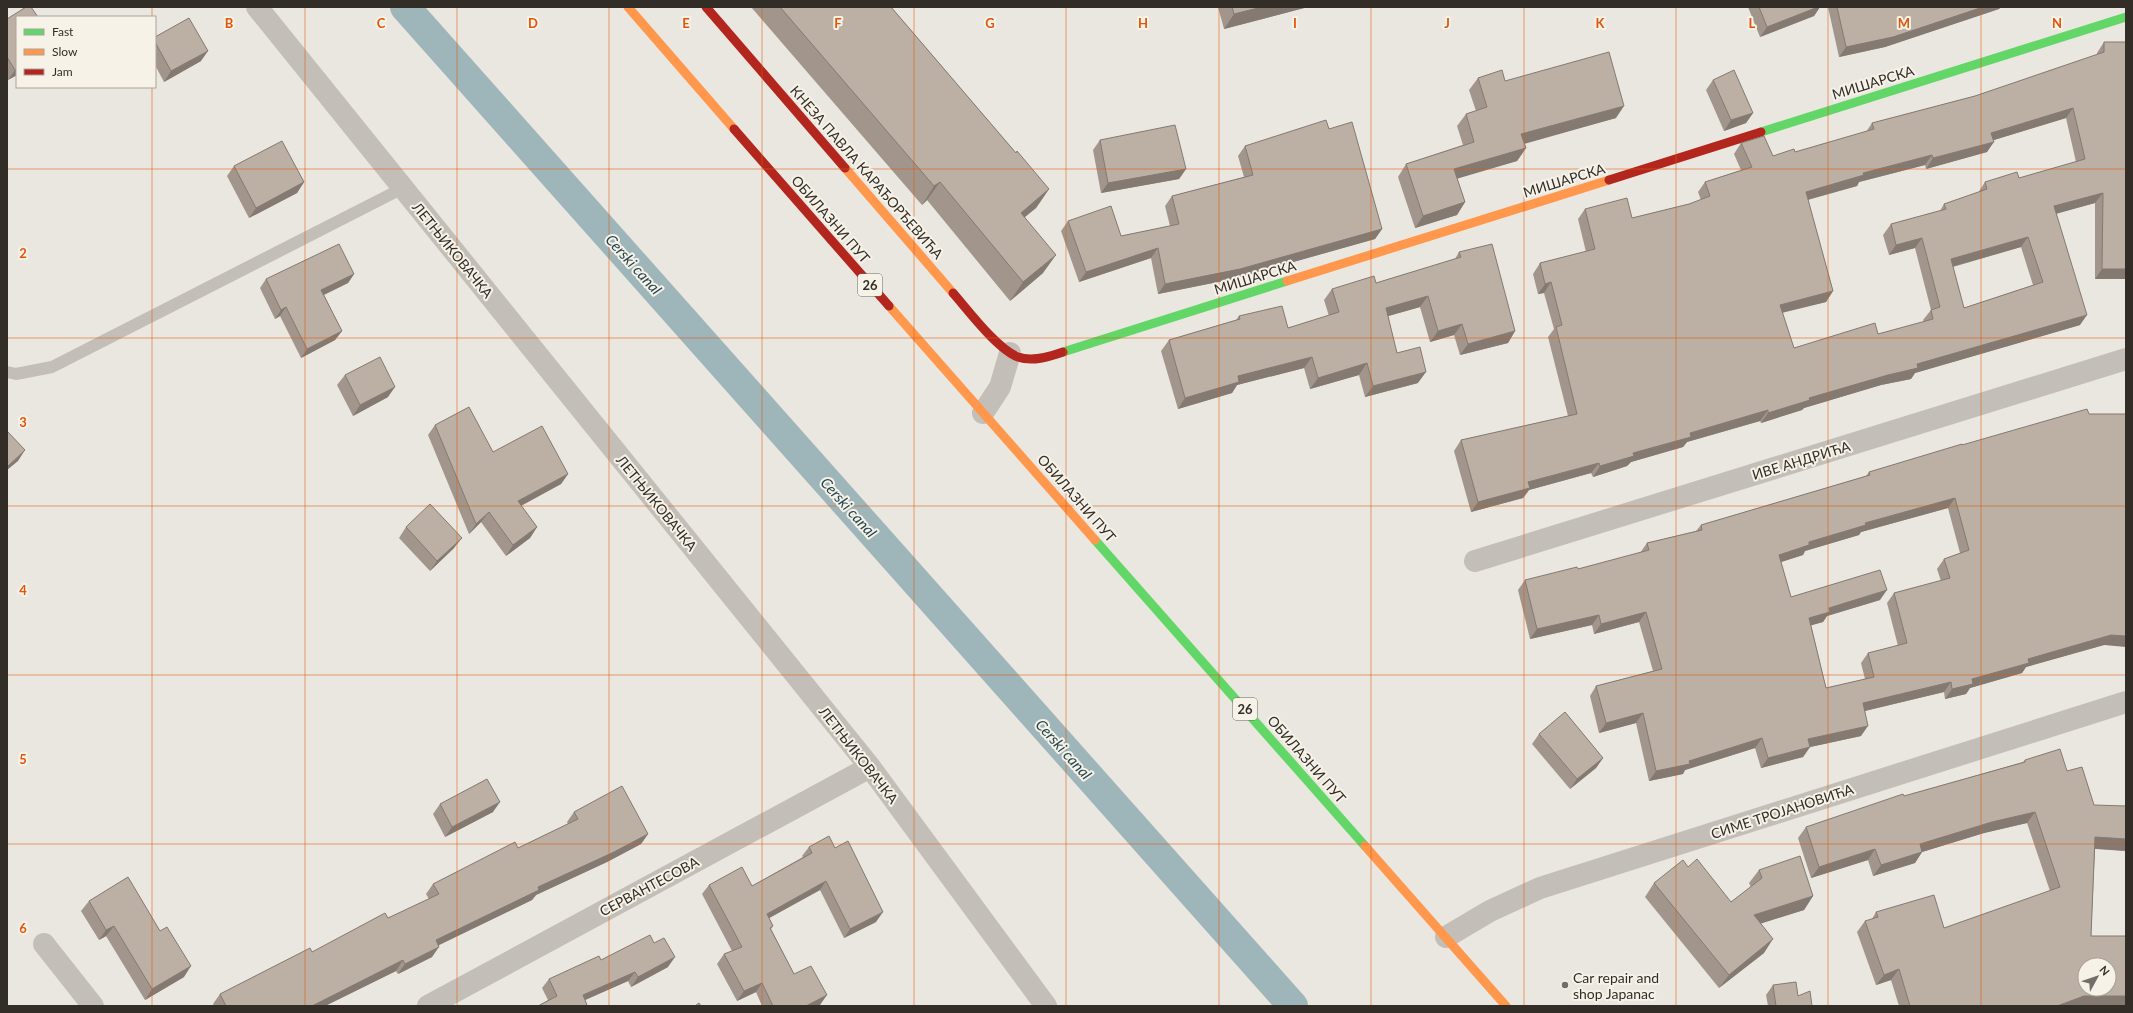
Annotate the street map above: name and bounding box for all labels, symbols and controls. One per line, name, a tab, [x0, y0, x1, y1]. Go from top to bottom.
text: B	[225, 15, 234, 31]
text: C	[377, 15, 386, 31]
text: D	[528, 15, 538, 31]
text: E	[682, 15, 690, 31]
text: F	[834, 15, 842, 31]
text: G	[985, 15, 995, 31]
text: H	[1138, 15, 1148, 31]
text: I	[1293, 15, 1297, 31]
text: J	[1444, 15, 1450, 31]
text: K	[1596, 15, 1606, 31]
text: L	[1749, 15, 1756, 31]
text: M	[1898, 15, 1910, 31]
text: N	[2052, 15, 2062, 31]
legend	[16, 16, 156, 88]
text: Fast	[52, 24, 74, 39]
text: Slow	[52, 44, 78, 59]
street label: МИШАРСКА	[1830, 61, 1917, 103]
text: Jam	[52, 64, 73, 79]
street label: КНЕЗА ПАВЛА КАРАЂОРЂЕВИЋА	[787, 82, 947, 263]
street label: МИШАРСКА	[1521, 159, 1608, 201]
street label: ОБИЛАЗНИ ПУТ	[788, 172, 874, 267]
street label: ЛЕТЊИКОВАЧКА	[409, 198, 497, 302]
water label: Cerski canal	[602, 230, 666, 298]
text: 2	[19, 245, 27, 261]
street label: МИШАРСКА	[1212, 256, 1299, 298]
road number: 26	[858, 274, 882, 296]
text: 3	[19, 414, 27, 430]
street label: ИВЕ АНДРИЋА	[1750, 437, 1853, 483]
street label: ЛЕТЊИКОВАЧКА	[613, 451, 701, 555]
street label: ОБИЛАЗНИ ПУТ	[1034, 451, 1120, 546]
water label: Cerski canal	[817, 473, 881, 541]
text: 4	[19, 582, 27, 598]
road number: 26	[1233, 698, 1257, 720]
street label: ЛЕТЊИКОВАЧКА	[815, 702, 902, 807]
street label: ОБИЛАЗНИ ПУТ	[1264, 712, 1350, 807]
water label: Cerski canal	[1032, 715, 1096, 783]
text: 5	[19, 751, 27, 767]
street label: СИМЕ ТРОЈАНОВИЋА	[1709, 780, 1856, 842]
street label: СЕРВАНТЕСОВА	[597, 852, 702, 919]
text: 6	[19, 920, 27, 936]
north arrow	[2077, 957, 2117, 997]
text: N	[2097, 963, 2113, 978]
place label: Car repair and shop Japanac	[1573, 969, 1659, 1002]
marker: Car repair and shop Japanac	[1560, 980, 1570, 990]

